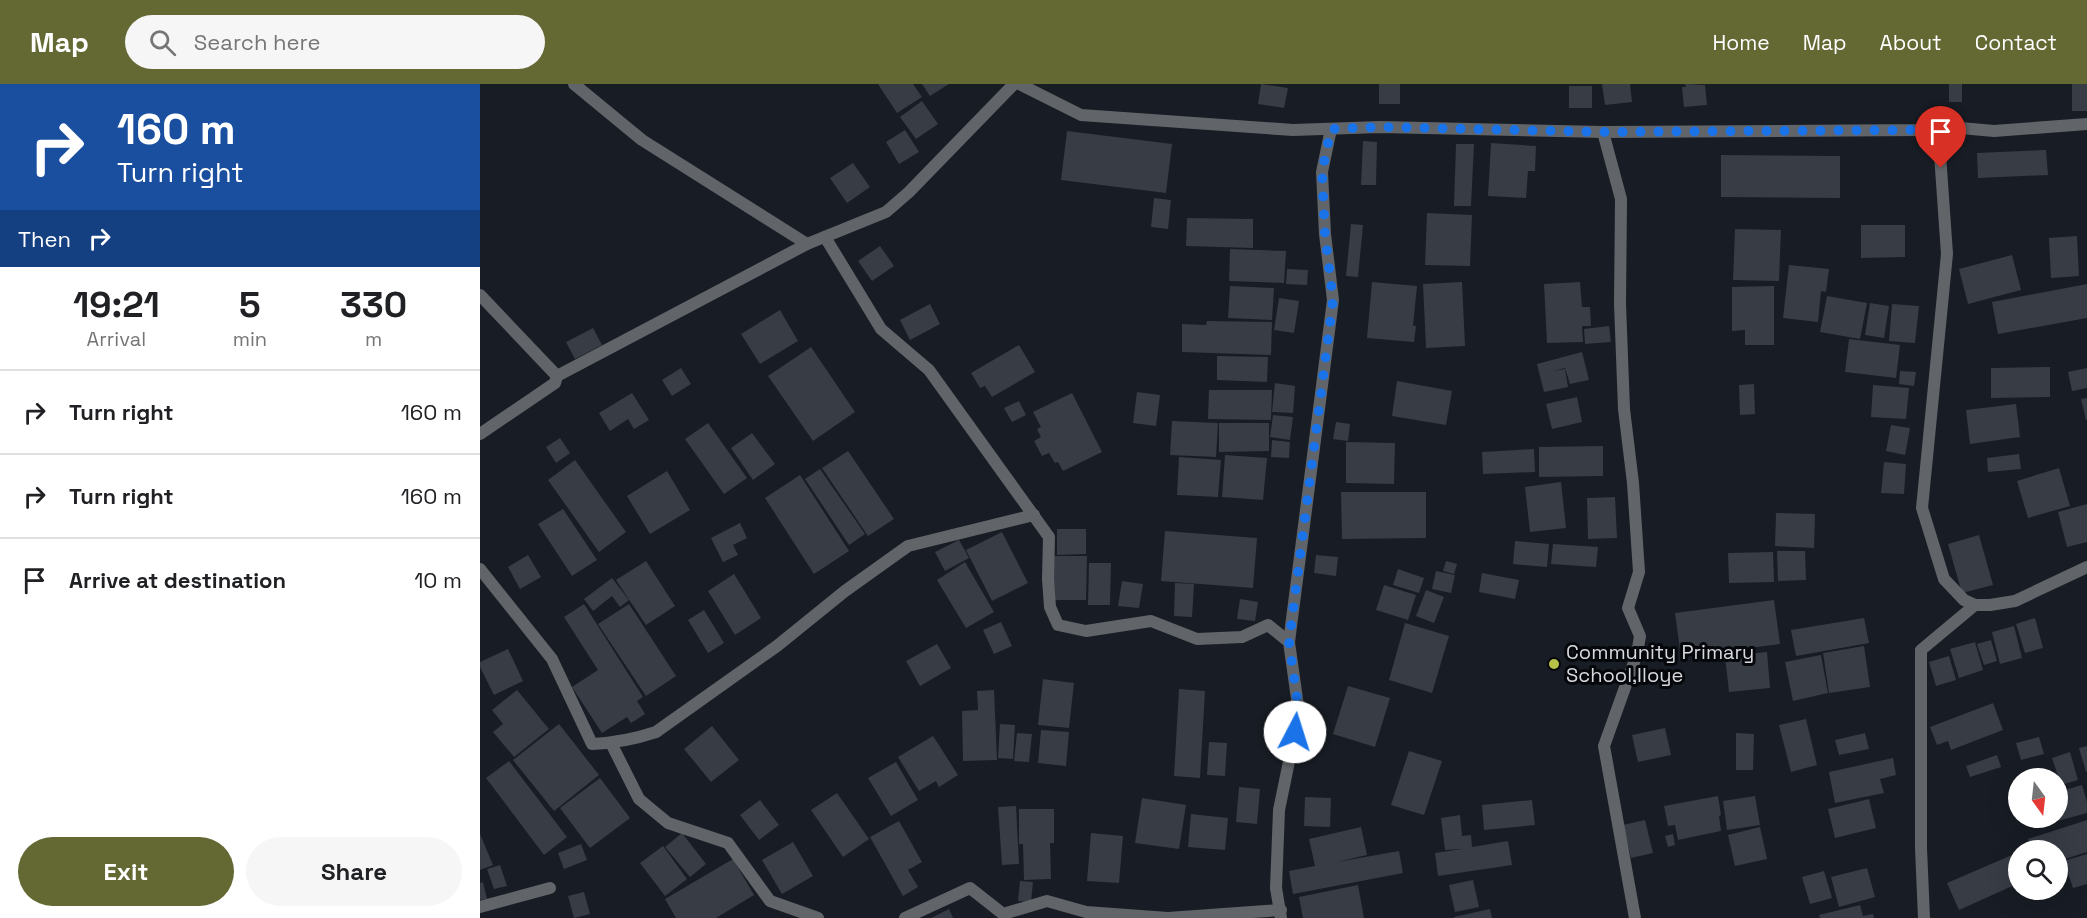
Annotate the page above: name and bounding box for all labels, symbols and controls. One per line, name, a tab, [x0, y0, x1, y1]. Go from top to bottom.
search box	[125, 15, 545, 69]
text: Map	[30, 24, 89, 60]
icon: search	[146, 26, 179, 59]
text: Search here	[194, 28, 321, 56]
text: Home	[1712, 29, 1770, 56]
text: Map	[1803, 29, 1847, 56]
text: About	[1880, 29, 1942, 56]
text: Contact	[1975, 29, 2057, 56]
text: 160 m	[117, 103, 236, 156]
pin	[1915, 106, 1966, 168]
icon: right	[18, 108, 96, 186]
icon: arrive	[1924, 115, 1957, 148]
text: Turn right	[117, 155, 244, 190]
icon: right	[83, 222, 116, 255]
text: Then	[18, 225, 71, 253]
text: 19:21	[73, 282, 160, 328]
text: 5	[239, 282, 261, 328]
text: 330	[340, 282, 407, 328]
text: Arrival	[87, 326, 146, 352]
text: min	[233, 326, 267, 352]
text: m	[365, 326, 382, 352]
icon: right	[18, 396, 51, 429]
text: Turn right	[69, 398, 174, 426]
text: 160 m	[401, 398, 462, 426]
icon: right	[18, 480, 51, 513]
text: Turn right	[69, 482, 174, 510]
text: 160 m	[401, 482, 462, 510]
icon: arrive	[18, 564, 51, 597]
text: Arrive at destination	[69, 566, 286, 594]
text: 10 m	[414, 566, 462, 594]
place label: Community Primary School,Iloye	[1566, 639, 1754, 688]
marker: Community Primary School,Iloye	[1547, 657, 1561, 671]
position arrow	[1263, 700, 1327, 764]
north arrow	[2008, 768, 2068, 828]
map controls	[2008, 768, 2068, 900]
button: Exit	[18, 837, 234, 906]
button: Share	[246, 837, 462, 906]
button: search	[2008, 840, 2068, 900]

